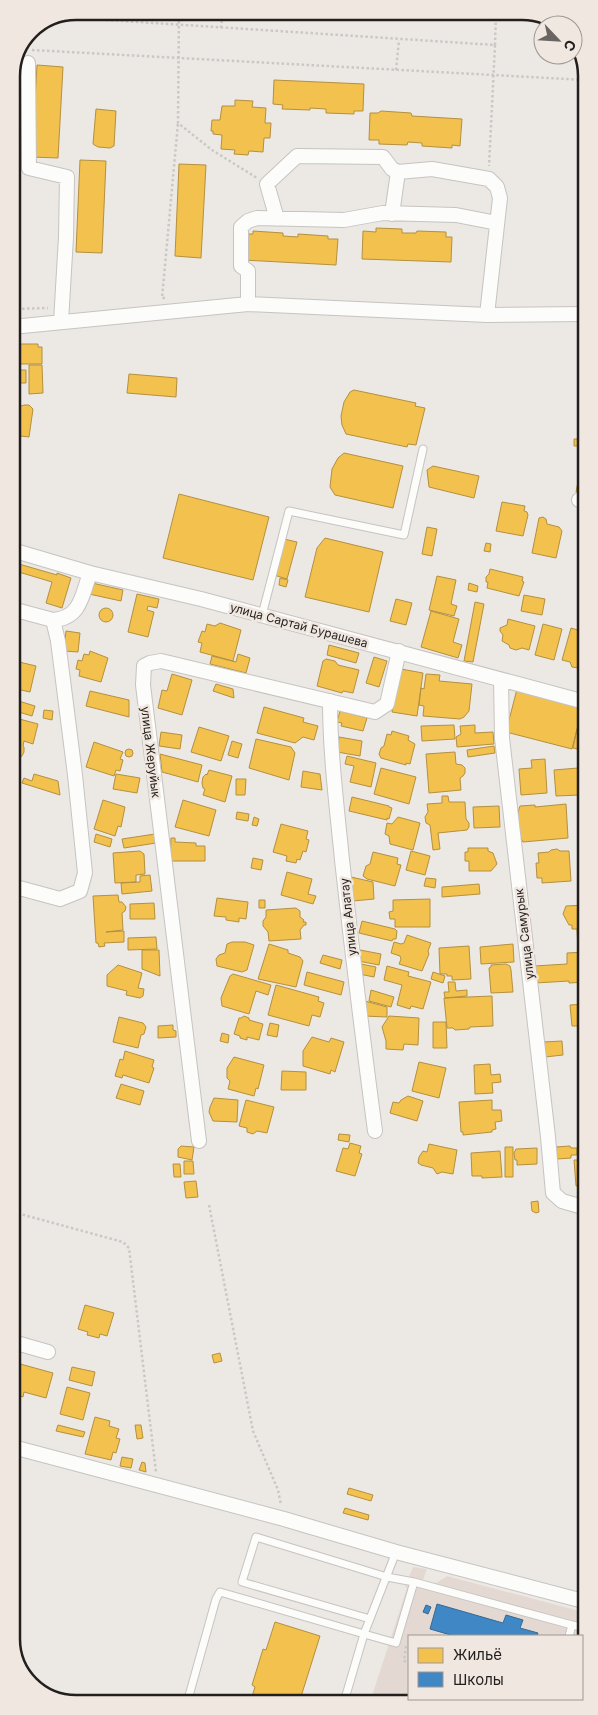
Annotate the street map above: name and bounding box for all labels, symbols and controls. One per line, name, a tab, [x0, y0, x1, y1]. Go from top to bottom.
north arrow	[533, 15, 583, 65]
text: С	[560, 37, 580, 54]
street label: улица Сартай Бурашева	[228, 599, 370, 651]
street label: улица Жеруйык	[138, 705, 164, 799]
street label: улица Алатау	[336, 877, 360, 957]
street label: улица Самурык	[511, 887, 537, 980]
legend	[408, 1635, 583, 1700]
text: Жильё	[453, 1645, 502, 1664]
text: Школы	[453, 1670, 504, 1689]

